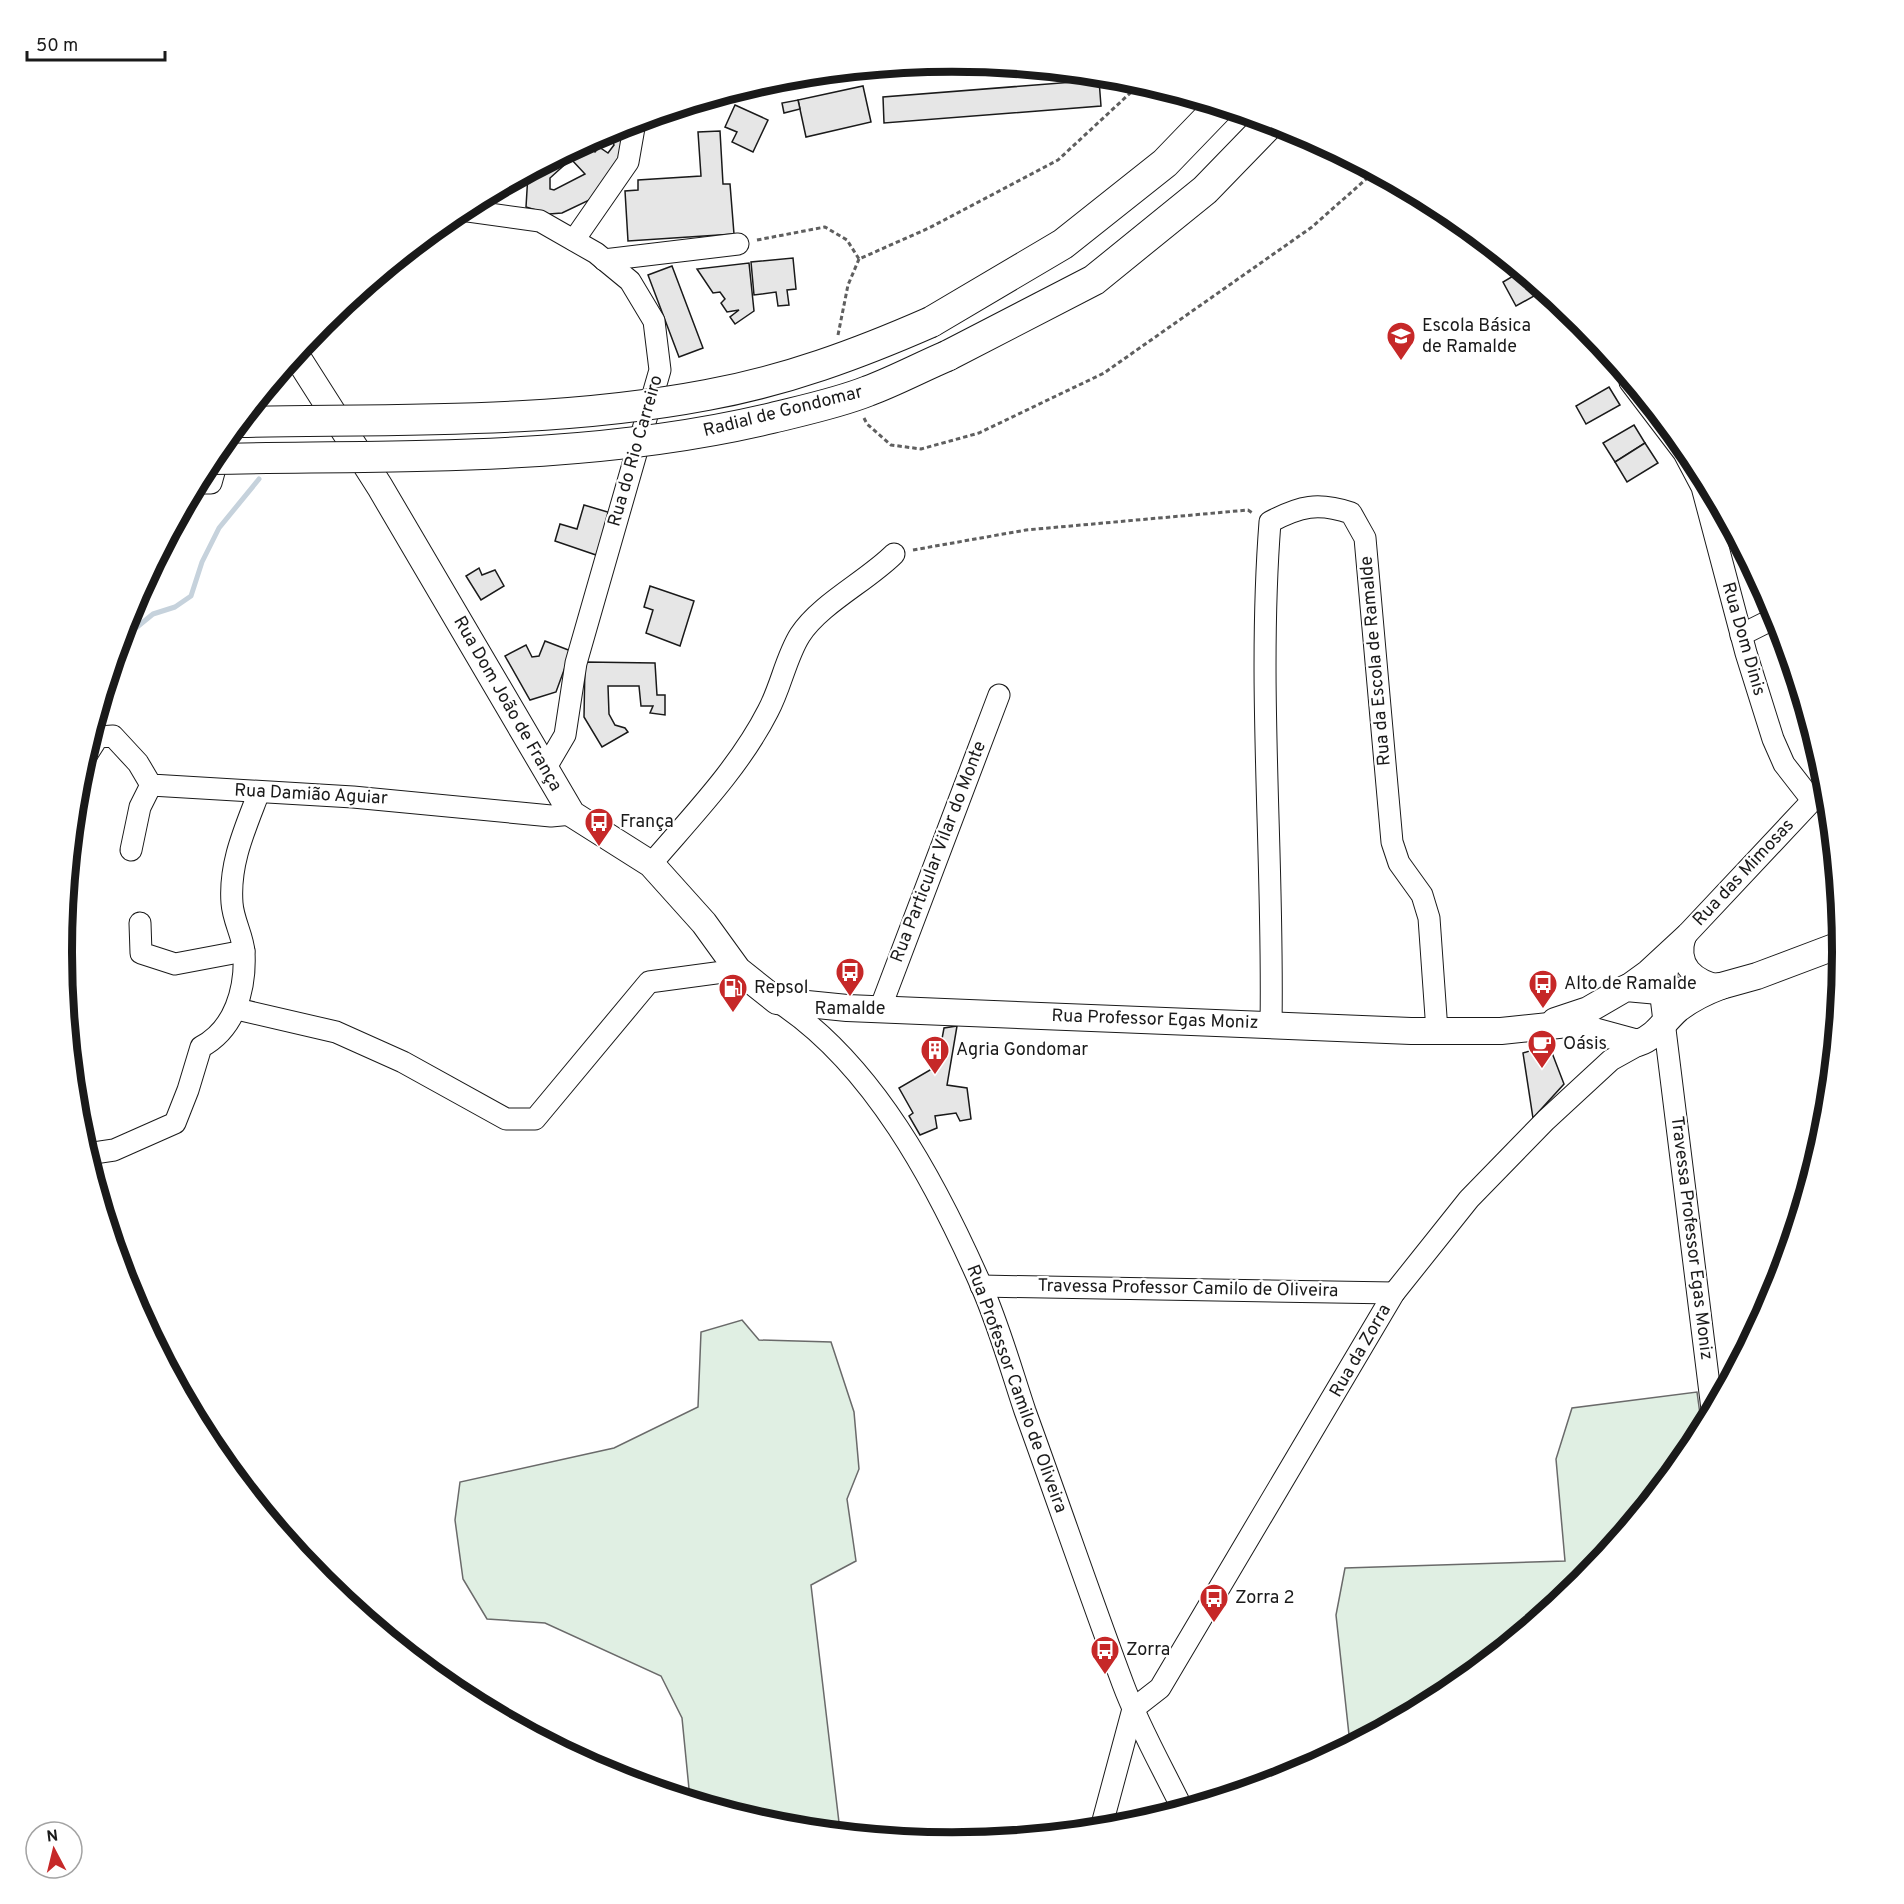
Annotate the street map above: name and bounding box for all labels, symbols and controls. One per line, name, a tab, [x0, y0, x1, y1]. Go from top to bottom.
scale bar	[27, 24, 165, 62]
text: 50 m	[36, 35, 78, 58]
place label: Escola Básica de Ramalde	[1422, 315, 1531, 359]
school or university icon: Escola Básica de Ramalde	[1385, 320, 1417, 362]
street label: Rua do Rio Carreiro	[603, 373, 669, 529]
street label: Radial de Gondomar	[701, 381, 865, 443]
street label: Rua da Escola de Ramalde	[1355, 555, 1397, 767]
street label: Rua Dom Dinis	[1716, 580, 1770, 698]
street label: Rua Dom João de França	[447, 612, 567, 796]
street label: Rua Particular Vilar do Monte	[886, 738, 992, 966]
street label: Rua Damião Aguiar	[234, 779, 388, 811]
bus stop icon: França	[583, 806, 615, 848]
place label: França	[620, 811, 674, 834]
street label: Rua das Mimosas	[1688, 815, 1800, 931]
bus stop icon: Ramalde	[834, 956, 866, 998]
bus stop icon: Alto de Ramalde	[1527, 968, 1559, 1010]
fuel station icon: Repsol	[717, 972, 749, 1014]
place label: Alto de Ramalde	[1564, 973, 1697, 996]
place label: Repsol	[754, 977, 808, 1000]
place label: Ramalde	[815, 998, 885, 1021]
street label: Rua Professor Egas Moniz	[1051, 1005, 1259, 1035]
cafe icon: Oásis	[1526, 1028, 1558, 1070]
place label: Oásis	[1563, 1033, 1607, 1056]
building icon: Agria Gondomar	[919, 1034, 951, 1076]
place label: Agria Gondomar	[956, 1039, 1088, 1062]
street label: Travessa Professor Egas Moniz	[1665, 1115, 1717, 1361]
street label: Rua Professor Camilo de Oliveira	[960, 1262, 1072, 1516]
street label: Travessa Professor Camilo de Oliveira	[1037, 1275, 1339, 1303]
street label: Rua da Zorra	[1325, 1300, 1397, 1402]
bus stop icon: Zorra 2	[1198, 1582, 1230, 1624]
place label: Zorra 2	[1235, 1587, 1295, 1610]
bus stop icon: Zorra	[1089, 1634, 1121, 1676]
place label: Zorra	[1126, 1639, 1170, 1662]
north arrow	[24, 1820, 84, 1880]
text: N	[45, 1826, 59, 1848]

